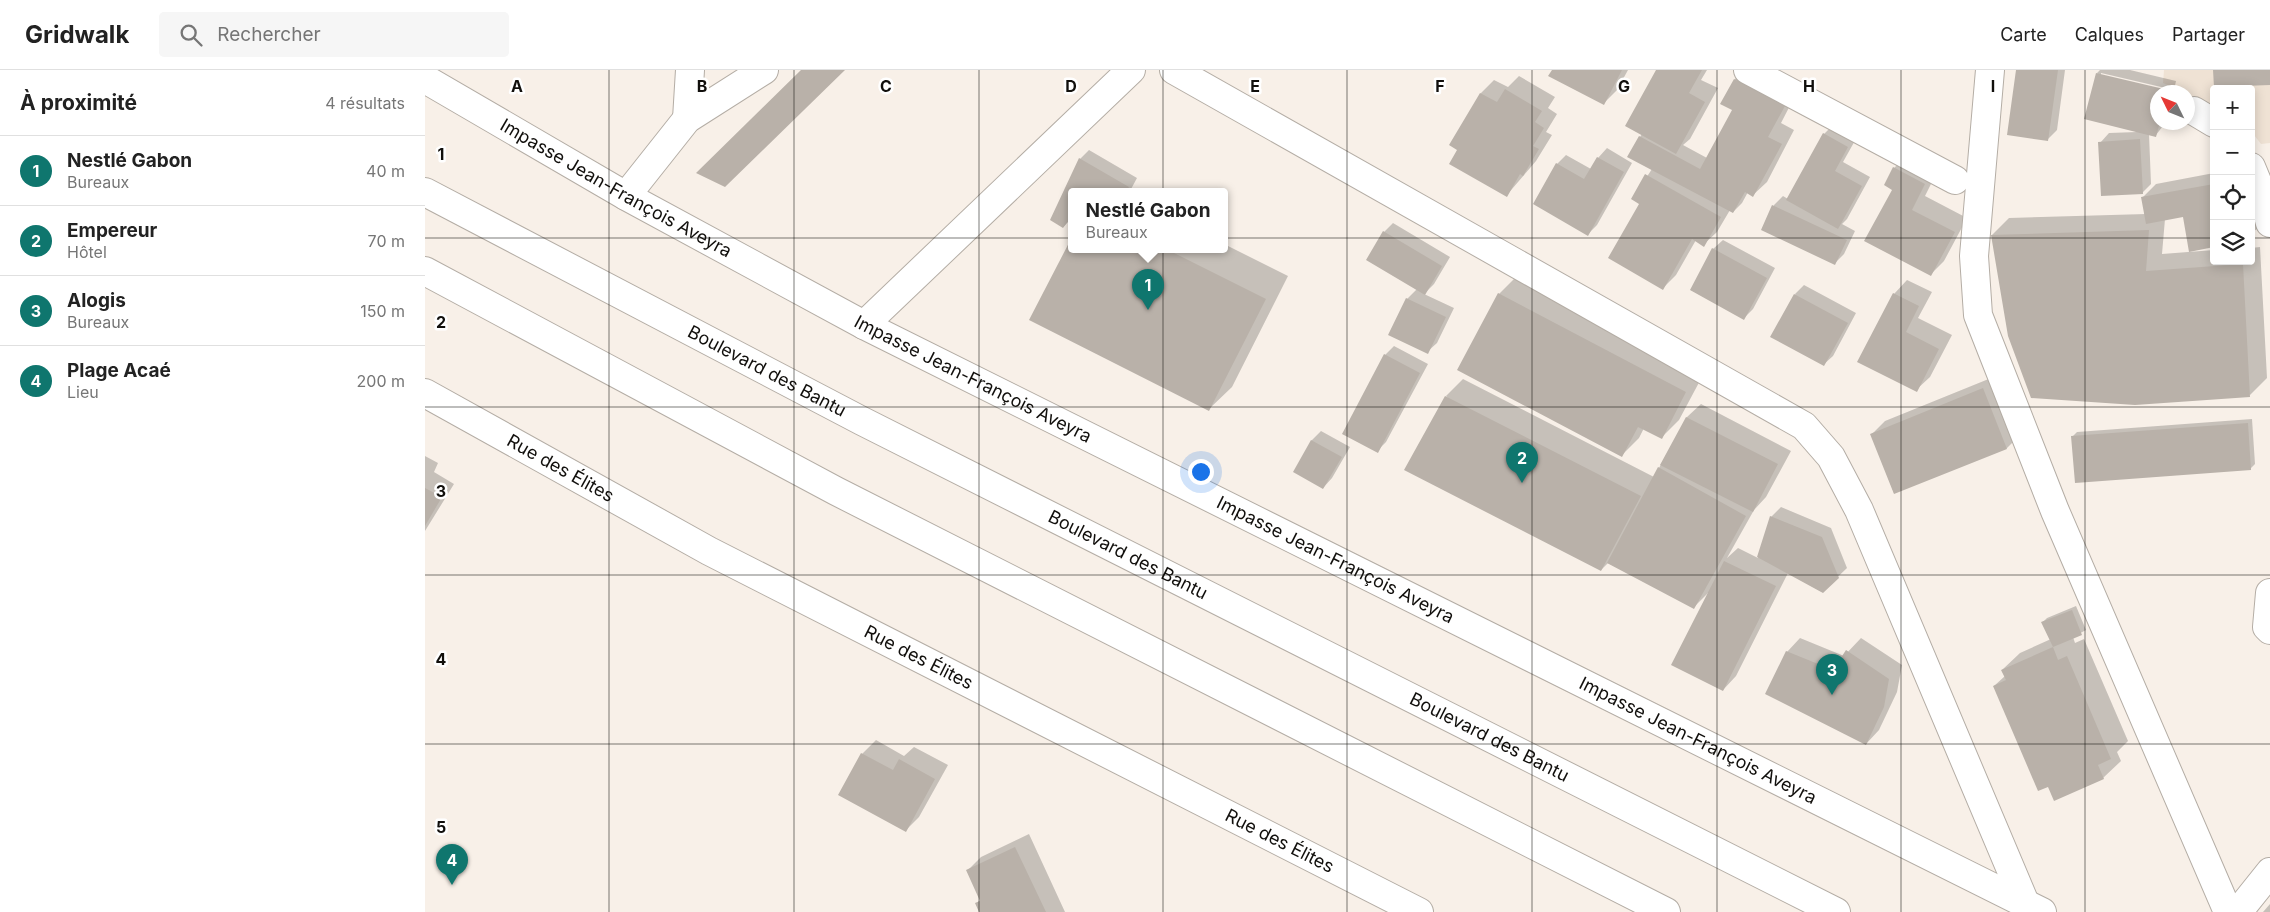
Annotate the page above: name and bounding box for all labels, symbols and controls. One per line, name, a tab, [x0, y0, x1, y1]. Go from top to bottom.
search box	[159, 12, 509, 57]
text: Gridwalk	[25, 20, 129, 49]
icon: search	[177, 21, 205, 49]
text: Rechercher	[217, 23, 321, 46]
text: Carte	[2000, 24, 2047, 45]
text: Calques	[2075, 24, 2144, 45]
text: Partager	[2172, 24, 2245, 45]
text: A	[511, 76, 523, 96]
text: B	[697, 76, 707, 96]
text: C	[880, 76, 892, 96]
text: D	[1065, 76, 1077, 96]
text: E	[1250, 76, 1260, 96]
text: F	[1435, 76, 1445, 96]
text: G	[1618, 76, 1630, 96]
text: H	[1803, 76, 1815, 96]
text: I	[1991, 76, 1995, 96]
north arrow	[2150, 85, 2195, 130]
map controls	[2210, 85, 2255, 265]
button: +	[2210, 85, 2255, 130]
text: À proximité	[20, 90, 137, 115]
text: 4 résultats	[325, 93, 405, 113]
street label: Impasse Jean-François Aveyra	[497, 114, 736, 261]
button: −	[2210, 130, 2255, 175]
text: 1	[438, 144, 444, 164]
text: Nestlé Gabon	[67, 149, 192, 172]
text: 1	[33, 161, 39, 181]
text: 40 m	[366, 161, 405, 181]
text: Bureaux	[67, 172, 129, 192]
button: locate	[2210, 175, 2255, 220]
popup	[1068, 188, 1228, 253]
text: Nestlé Gabon	[1085, 199, 1211, 222]
text: Empereur	[67, 219, 157, 242]
button: layers	[2210, 220, 2255, 265]
text: Bureaux	[1085, 222, 1148, 242]
text: 2	[31, 231, 41, 251]
text: 70 m	[368, 231, 405, 251]
text: Hôtel	[67, 242, 107, 262]
pin: 1	[1132, 269, 1164, 310]
text: Alogis	[67, 289, 126, 312]
text: 3	[31, 301, 41, 321]
text: 150 m	[360, 301, 405, 321]
street label: Impasse Jean-François Aveyra	[851, 311, 1095, 447]
text: Bureaux	[67, 312, 129, 332]
text: 2	[436, 312, 446, 332]
street label: Boulevard des Bantu	[684, 321, 850, 421]
text: Plage Acaé	[67, 359, 171, 382]
text: 4	[31, 371, 41, 391]
text: 200 m	[357, 371, 405, 391]
text: Lieu	[67, 382, 99, 402]
street label: Rue des Élites	[504, 430, 618, 506]
pin: 2	[1506, 442, 1538, 483]
your location	[1188, 459, 1214, 485]
text: 3	[436, 481, 446, 501]
street label: Impasse Jean-François Aveyra	[1214, 492, 1458, 627]
street label: Boulevard des Bantu	[1045, 506, 1211, 603]
street label: Rue des Élites	[861, 621, 977, 693]
text: 4	[436, 649, 447, 669]
pin: 3	[1816, 654, 1848, 695]
street label: Impasse Jean-François Aveyra	[1576, 672, 1820, 808]
street label: Boulevard des Bantu	[1406, 688, 1573, 786]
street label: Rue des Élites	[1222, 804, 1338, 877]
text: 5	[436, 817, 446, 837]
pin: 4	[436, 844, 468, 885]

